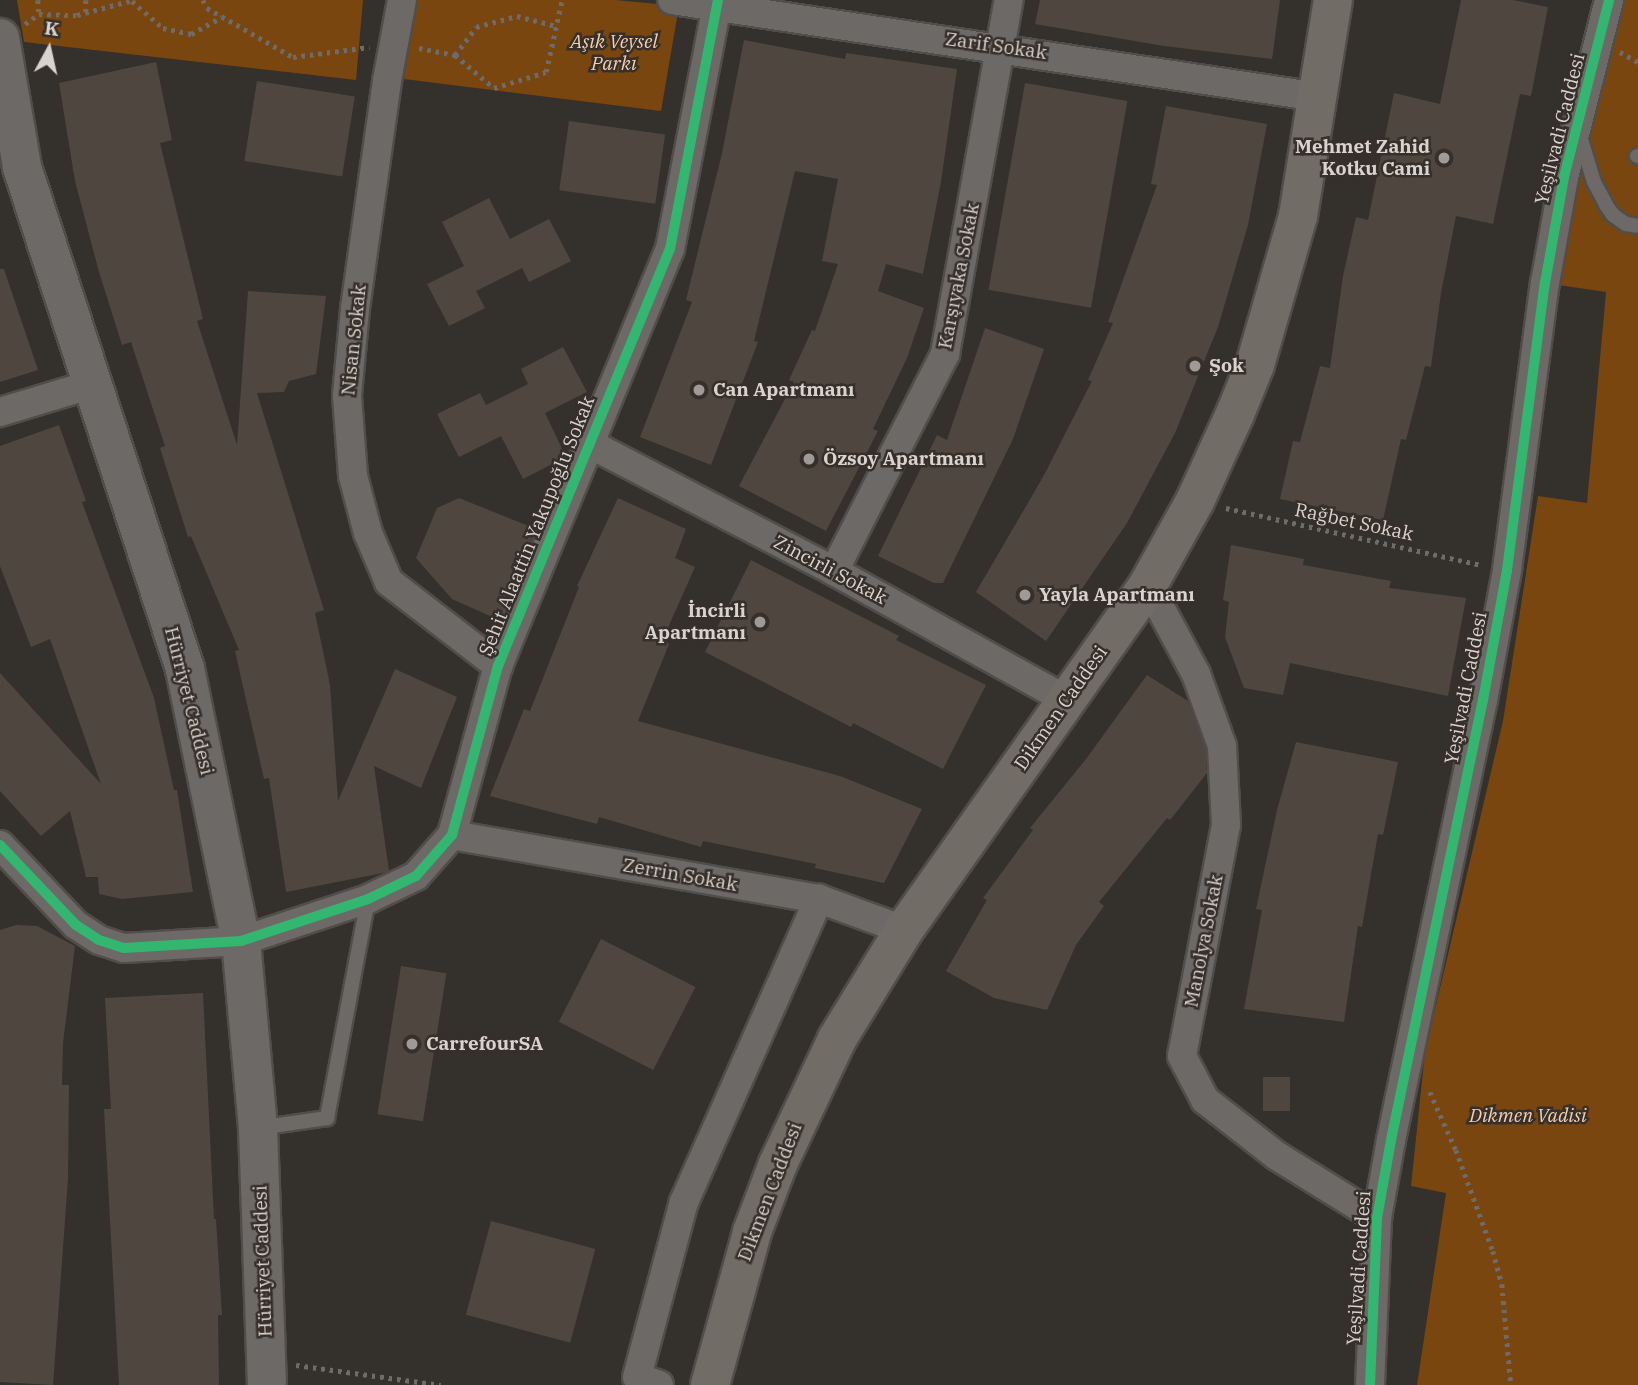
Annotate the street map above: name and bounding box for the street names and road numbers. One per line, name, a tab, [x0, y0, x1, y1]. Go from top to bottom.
street label: Zarif Sokak	[944, 28, 1048, 64]
street label: Yeşilvadi Caddesi	[1530, 51, 1590, 207]
street label: Karşıyaka Sokak	[934, 201, 984, 351]
street label: Nisan Sokak	[337, 283, 371, 397]
street label: Şehit Alaattin Yakupoğlu Sokak	[474, 393, 600, 659]
street label: Rağbet Sokak	[1293, 498, 1415, 546]
street label: Zincirli Sokak	[769, 531, 891, 609]
street label: Yeşilvadi Caddesi	[1440, 610, 1492, 766]
street label: Hürriyet Caddesi	[160, 625, 218, 777]
street label: Dikmen Caddesi	[1010, 642, 1112, 774]
street label: Zerrin Sokak	[621, 854, 739, 896]
street label: Manolya Sokak	[1180, 873, 1228, 1009]
street label: Dikmen Caddesi	[733, 1120, 807, 1264]
street label: Hürriyet Caddesi	[249, 1185, 277, 1337]
street label: Yeşilvadi Caddesi	[1342, 1190, 1376, 1346]

